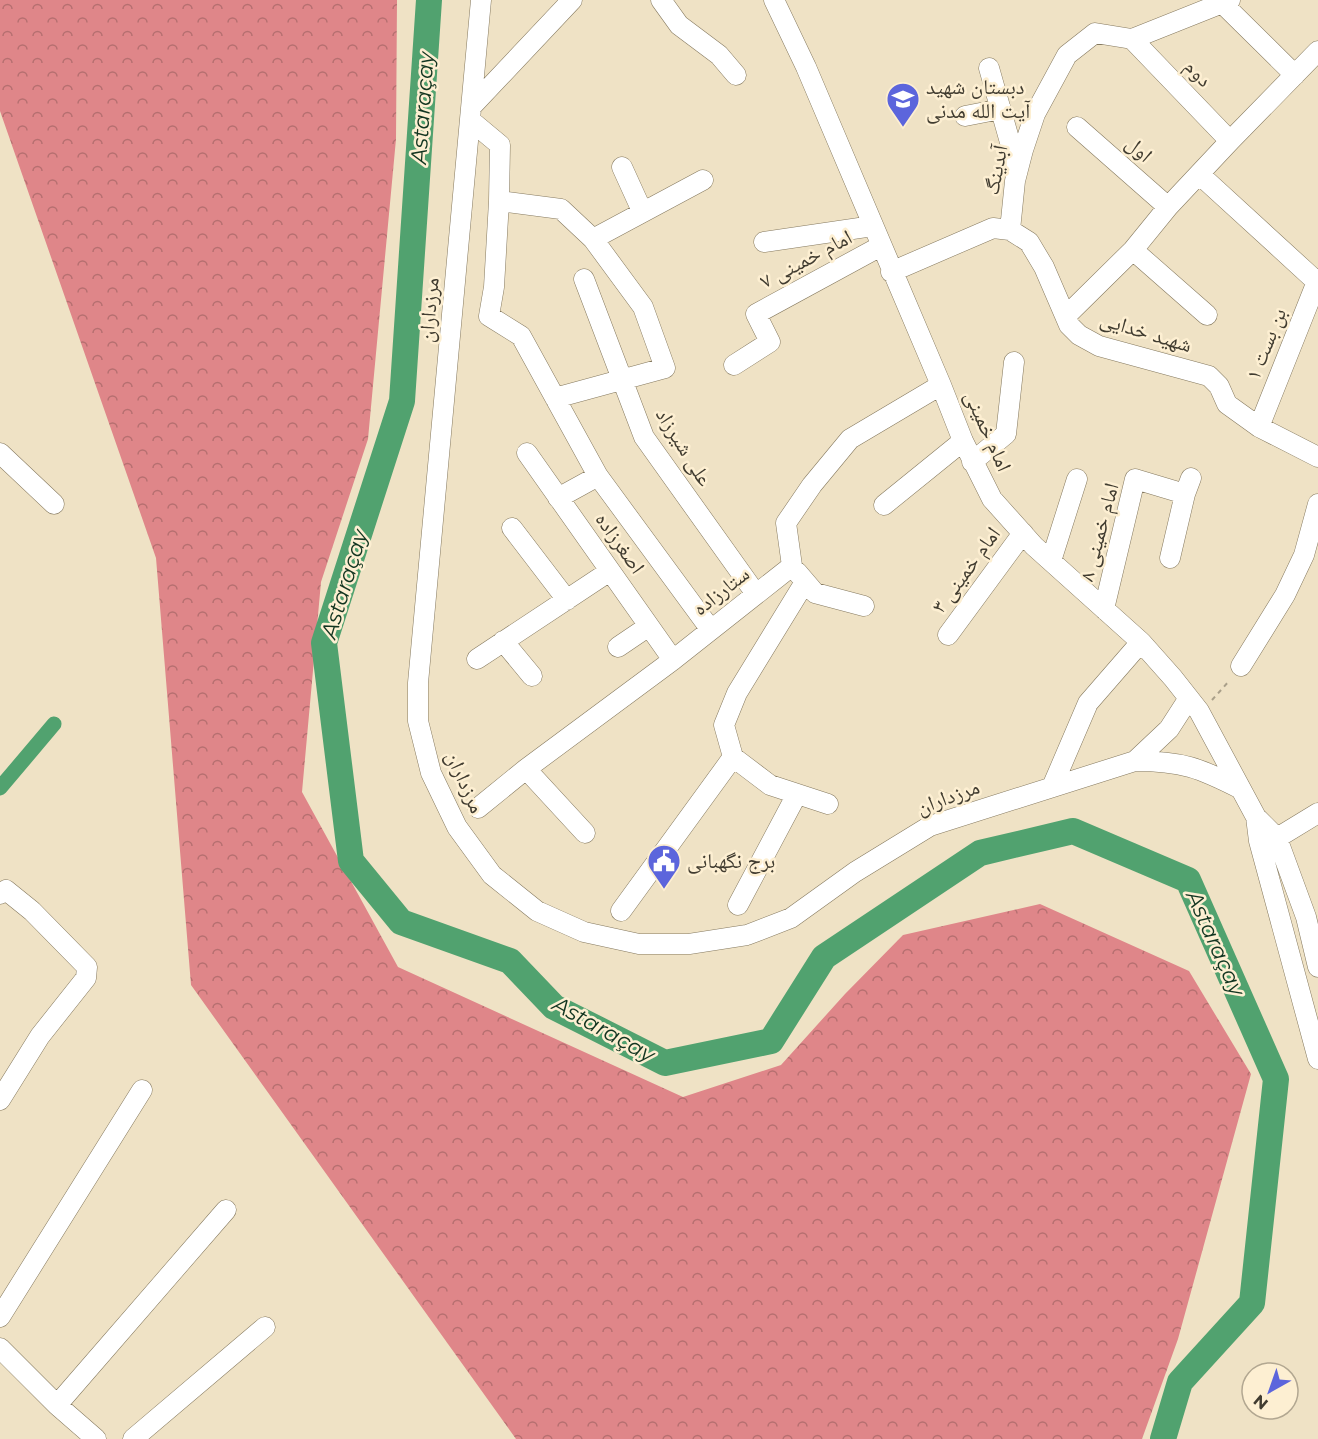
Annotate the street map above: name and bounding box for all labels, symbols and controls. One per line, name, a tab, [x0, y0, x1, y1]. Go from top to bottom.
water label: Astaraçay	[405, 49, 440, 167]
street label: دوم	[1178, 54, 1217, 93]
place label: دبستان شهید آیت الله مدنی	[926, 74, 1031, 124]
school or university icon: دبستان شهید آیت الله مدنی	[885, 81, 921, 128]
street label: اول	[1121, 130, 1158, 167]
street label: آبدینگ	[978, 142, 1013, 197]
street label: امام خمینی ۷	[755, 224, 857, 295]
street label: مرزداران	[413, 276, 444, 344]
street label: بن بست ۱	[1240, 304, 1292, 384]
street label: شهید خدایی	[1097, 306, 1195, 358]
street label: امام خمینی	[958, 387, 1017, 476]
street label: علی شیرزاد	[650, 403, 718, 491]
street label: امام خمینی ۸	[1073, 480, 1126, 584]
street label: اصغرزاده	[590, 507, 650, 578]
street label: امام خمینی ۳	[926, 522, 1007, 619]
water label: Astaraçay	[315, 525, 374, 644]
street label: ستارزاده	[687, 561, 754, 621]
street label: مرزداران	[441, 747, 490, 817]
street label: مرزداران	[913, 774, 983, 819]
public building icon: برج نگهبانی	[646, 843, 682, 890]
place label: برج نگهبانی	[687, 848, 775, 874]
water label: Astaraçay	[1180, 885, 1252, 1002]
water label: Astaraçay	[546, 989, 661, 1069]
north arrow	[1240, 1361, 1300, 1421]
text: N	[1250, 1391, 1272, 1414]

